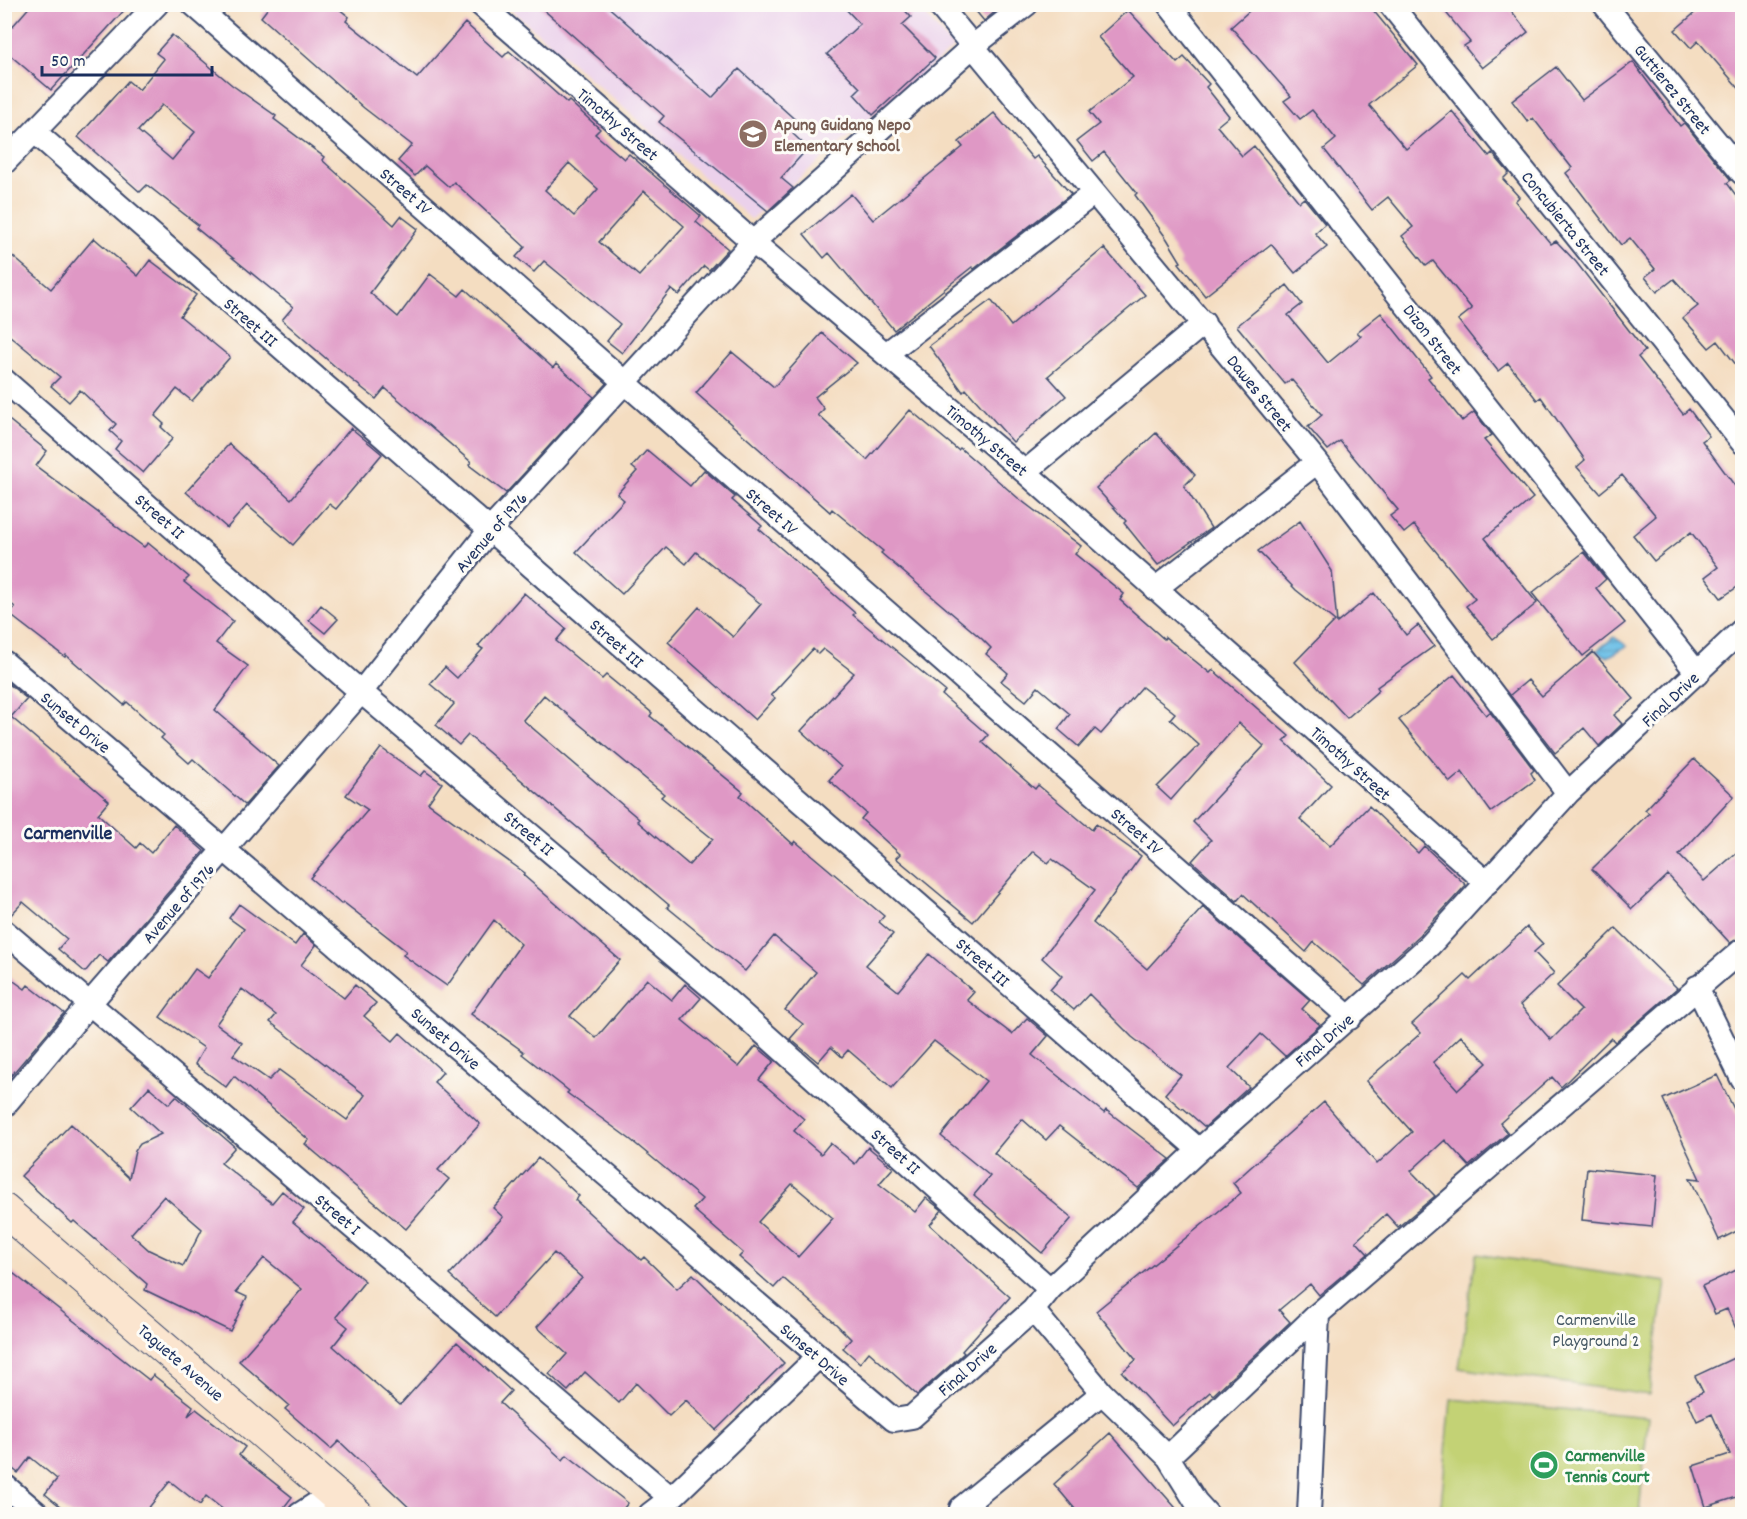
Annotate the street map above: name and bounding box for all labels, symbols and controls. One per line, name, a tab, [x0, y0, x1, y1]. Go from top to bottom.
scale bar	[42, 39, 212, 77]
street label: Guttierez Street	[1627, 40, 1716, 142]
text: 50 m	[51, 50, 86, 75]
street label: Timothy Street	[570, 83, 663, 169]
place label: Apung Guidang Nepo Elementary School	[774, 114, 911, 160]
school or university icon: Apung Guidang Nepo Elementary School	[737, 118, 769, 150]
street label: Street IV	[373, 163, 436, 223]
street label: Concubierta Street	[1514, 167, 1615, 283]
street label: Street III	[217, 293, 282, 355]
street label: Dizon Street	[1395, 300, 1467, 381]
street label: Dawes Street	[1219, 351, 1297, 439]
street label: Timothy Street	[939, 400, 1032, 484]
street label: Street IV	[739, 483, 802, 543]
street label: Avenue of 1976	[451, 488, 535, 579]
street label: Street II	[128, 489, 189, 547]
street label: Street III	[583, 614, 648, 676]
street label: Final Drive	[1637, 667, 1706, 734]
street label: Sunset Drive	[34, 687, 115, 761]
street label: Timothy Street	[1303, 722, 1395, 808]
street label: Street IV	[1104, 803, 1167, 863]
street label: Street II	[497, 806, 558, 864]
district label: Carmenville	[24, 821, 113, 849]
street label: Avenue of 1976	[138, 859, 222, 950]
street label: Street III	[949, 933, 1014, 995]
street label: Sunset Drive	[404, 1003, 485, 1077]
street label: Final Drive	[1291, 1009, 1361, 1075]
street label: Street II	[864, 1124, 925, 1182]
street label: Street I	[308, 1189, 365, 1243]
park label: Carmenville Playground 2	[1552, 1309, 1640, 1355]
street label: Taguete Avenue	[131, 1319, 228, 1409]
street label: Sunset Drive	[773, 1319, 854, 1393]
street label: Final Drive	[934, 1338, 1004, 1404]
place label: Carmenville Tennis Court	[1565, 1445, 1650, 1491]
sports icon: Carmenville Tennis Court	[1528, 1449, 1560, 1481]

